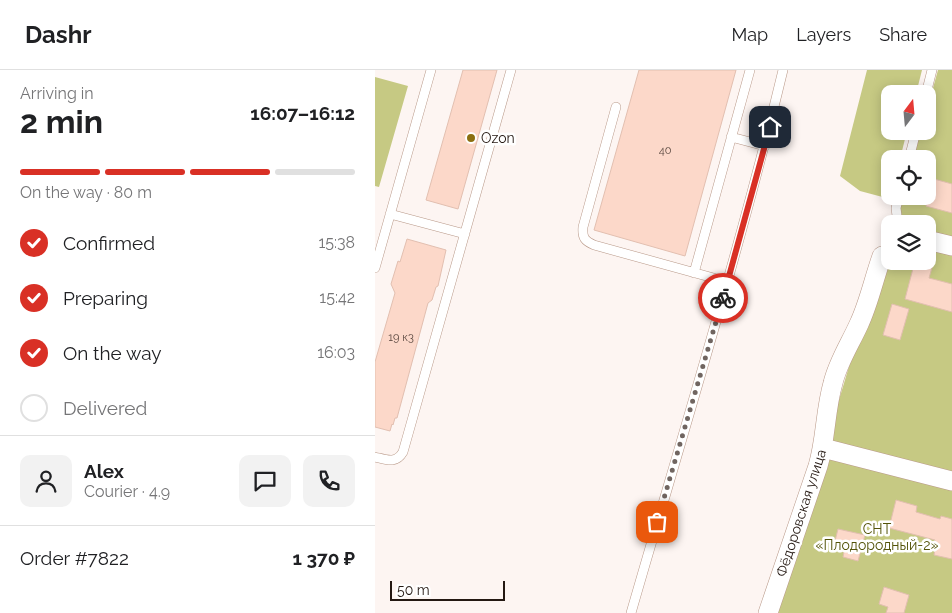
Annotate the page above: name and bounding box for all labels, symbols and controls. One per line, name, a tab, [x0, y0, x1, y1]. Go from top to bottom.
text: Dashr	[25, 20, 91, 49]
text: Map	[732, 24, 768, 45]
text: Layers	[796, 24, 851, 45]
text: Share	[879, 24, 927, 45]
text: Arriving in	[20, 84, 94, 103]
north arrow	[881, 85, 936, 140]
map controls	[881, 85, 936, 270]
text: 16:07–16:12	[250, 102, 355, 124]
text: 2 min	[20, 103, 103, 140]
pin	[749, 106, 791, 148]
icon: home	[756, 113, 784, 141]
place label: Ozon	[481, 130, 515, 146]
marker: Ozon	[465, 132, 477, 144]
house number: 40	[659, 144, 672, 157]
button: locate	[881, 150, 936, 205]
text: On the way · 80 m	[20, 183, 152, 202]
button: layers	[881, 215, 936, 270]
icon: check	[20, 229, 48, 257]
text: Confirmed	[63, 232, 155, 254]
text: 15:38	[318, 233, 355, 252]
courier	[698, 273, 748, 323]
icon: check	[20, 284, 48, 312]
icon: bike	[709, 284, 737, 312]
text: Preparing	[63, 287, 148, 309]
text: 15:42	[319, 288, 355, 307]
house number: 19 к3	[388, 331, 414, 344]
icon: check	[20, 339, 48, 367]
text: On the way	[63, 342, 162, 364]
text: 16:03	[317, 343, 355, 362]
text: Delivered	[63, 397, 147, 419]
street label: Фёдоровская улица	[773, 447, 829, 579]
button: person	[20, 455, 72, 507]
button: chat	[239, 455, 291, 507]
button: phone	[303, 455, 355, 507]
text: Alex	[84, 460, 124, 482]
text: Courier · 4.9	[84, 482, 170, 501]
pin	[636, 501, 678, 543]
icon: bag	[643, 508, 671, 536]
park label: СНТ «Плодородный-2»	[816, 521, 939, 553]
text: Order #7822	[20, 547, 129, 569]
text: 1 370 ₽	[293, 547, 355, 569]
scale bar	[390, 578, 505, 601]
text: 50 m	[397, 582, 430, 598]

